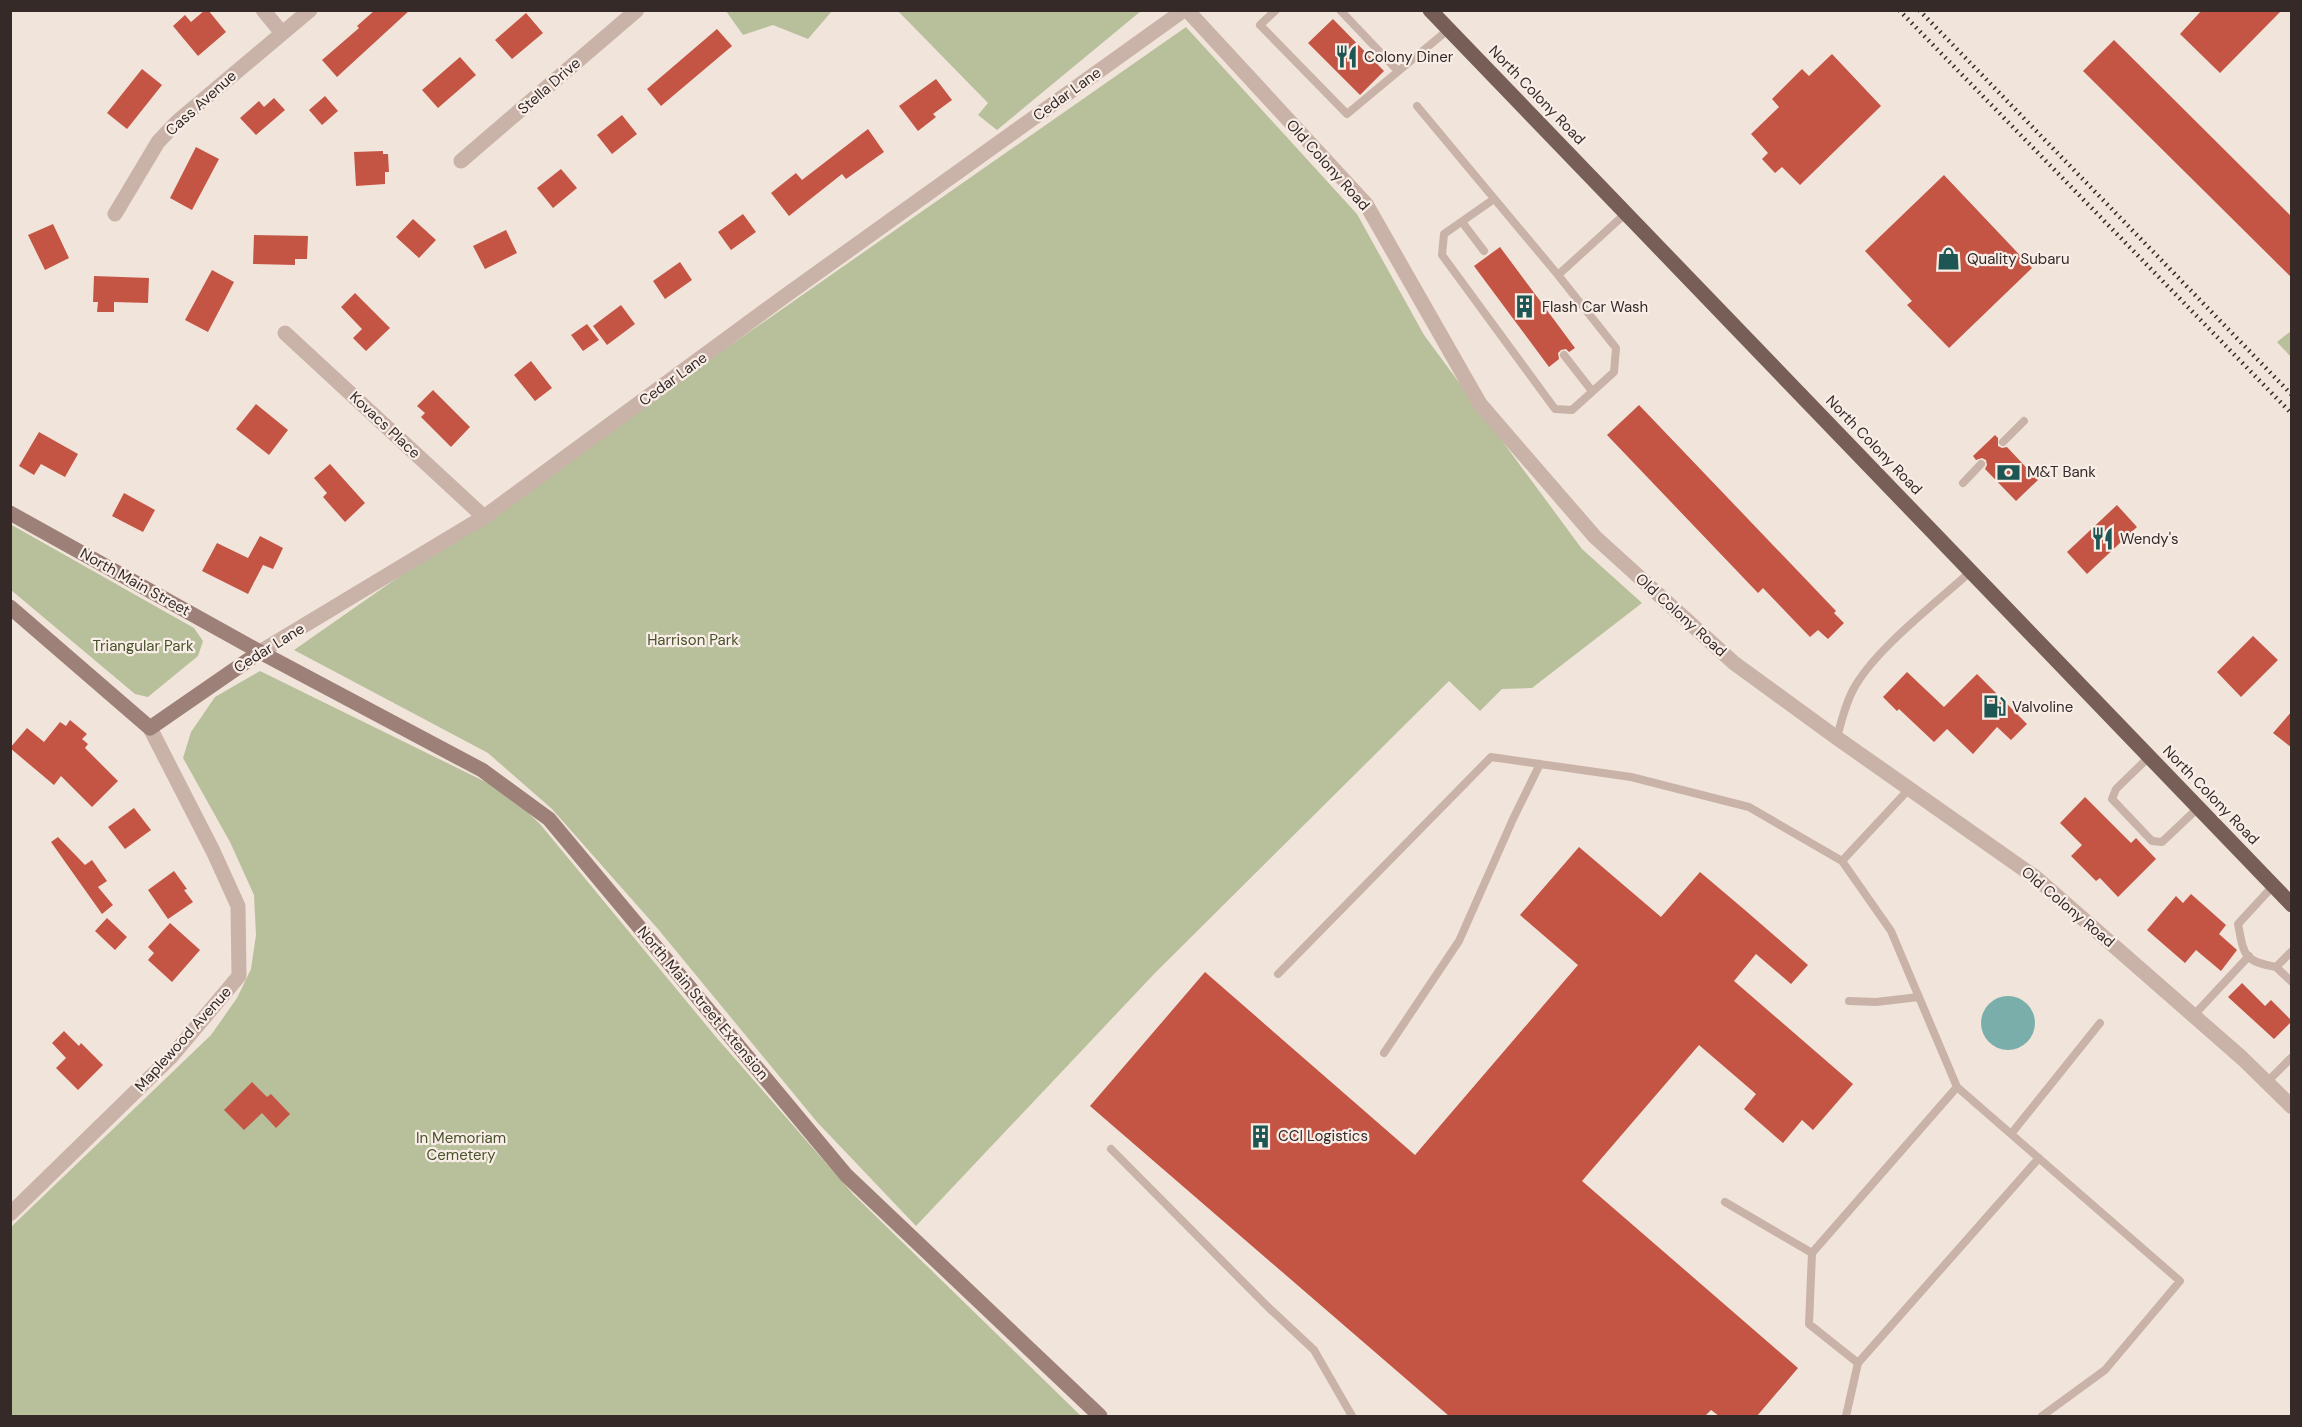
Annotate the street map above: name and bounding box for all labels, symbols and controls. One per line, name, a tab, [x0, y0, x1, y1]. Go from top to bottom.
street label: North Colony Road	[1484, 41, 1590, 149]
restaurant icon: Colony Diner	[1333, 44, 1359, 70]
place label: Colony Diner	[1364, 47, 1454, 67]
street label: Stella Drive	[513, 53, 585, 119]
street label: Cedar Lane	[1029, 63, 1105, 125]
street label: Cass Avenue	[161, 66, 241, 140]
street label: Old Colony Road	[1282, 115, 1374, 215]
shop icon: Quality Subaru	[1936, 246, 1962, 272]
place label: Quality Subaru	[1967, 249, 2070, 269]
building icon: Flash Car Wash	[1511, 294, 1537, 320]
place label: Flash Car Wash	[1542, 297, 1648, 317]
street label: Cedar Lane	[635, 348, 711, 410]
street label: Kovacs Place	[345, 387, 425, 463]
street label: North Colony Road	[1821, 391, 1927, 499]
bank icon: M&T Bank	[1996, 459, 2022, 485]
place label: M&T Bank	[2027, 462, 2096, 482]
restaurant icon: Wendy's	[2089, 526, 2115, 552]
place label: Wendy's	[2120, 529, 2179, 549]
street label: North Main Street	[76, 543, 194, 621]
street label: Old Colony Road	[1631, 569, 1731, 661]
street label: Cedar Lane	[230, 618, 308, 678]
park label: Harrison Park	[647, 630, 739, 650]
park label: Triangular Park	[92, 636, 194, 656]
fuel station icon: Valvoline	[1981, 694, 2007, 720]
place label: Valvoline	[2012, 697, 2073, 717]
street label: North Colony Road	[2158, 741, 2264, 849]
street label: Old Colony Road	[2017, 862, 2119, 952]
street label: North Main Street Extension	[633, 922, 773, 1084]
street label: Maplewood Avenue	[130, 982, 236, 1096]
building icon: CCI Logistics	[1247, 1123, 1273, 1149]
place label: CCI Logistics	[1278, 1126, 1368, 1146]
park label: In Memoriam Cemetery	[416, 1128, 506, 1165]

